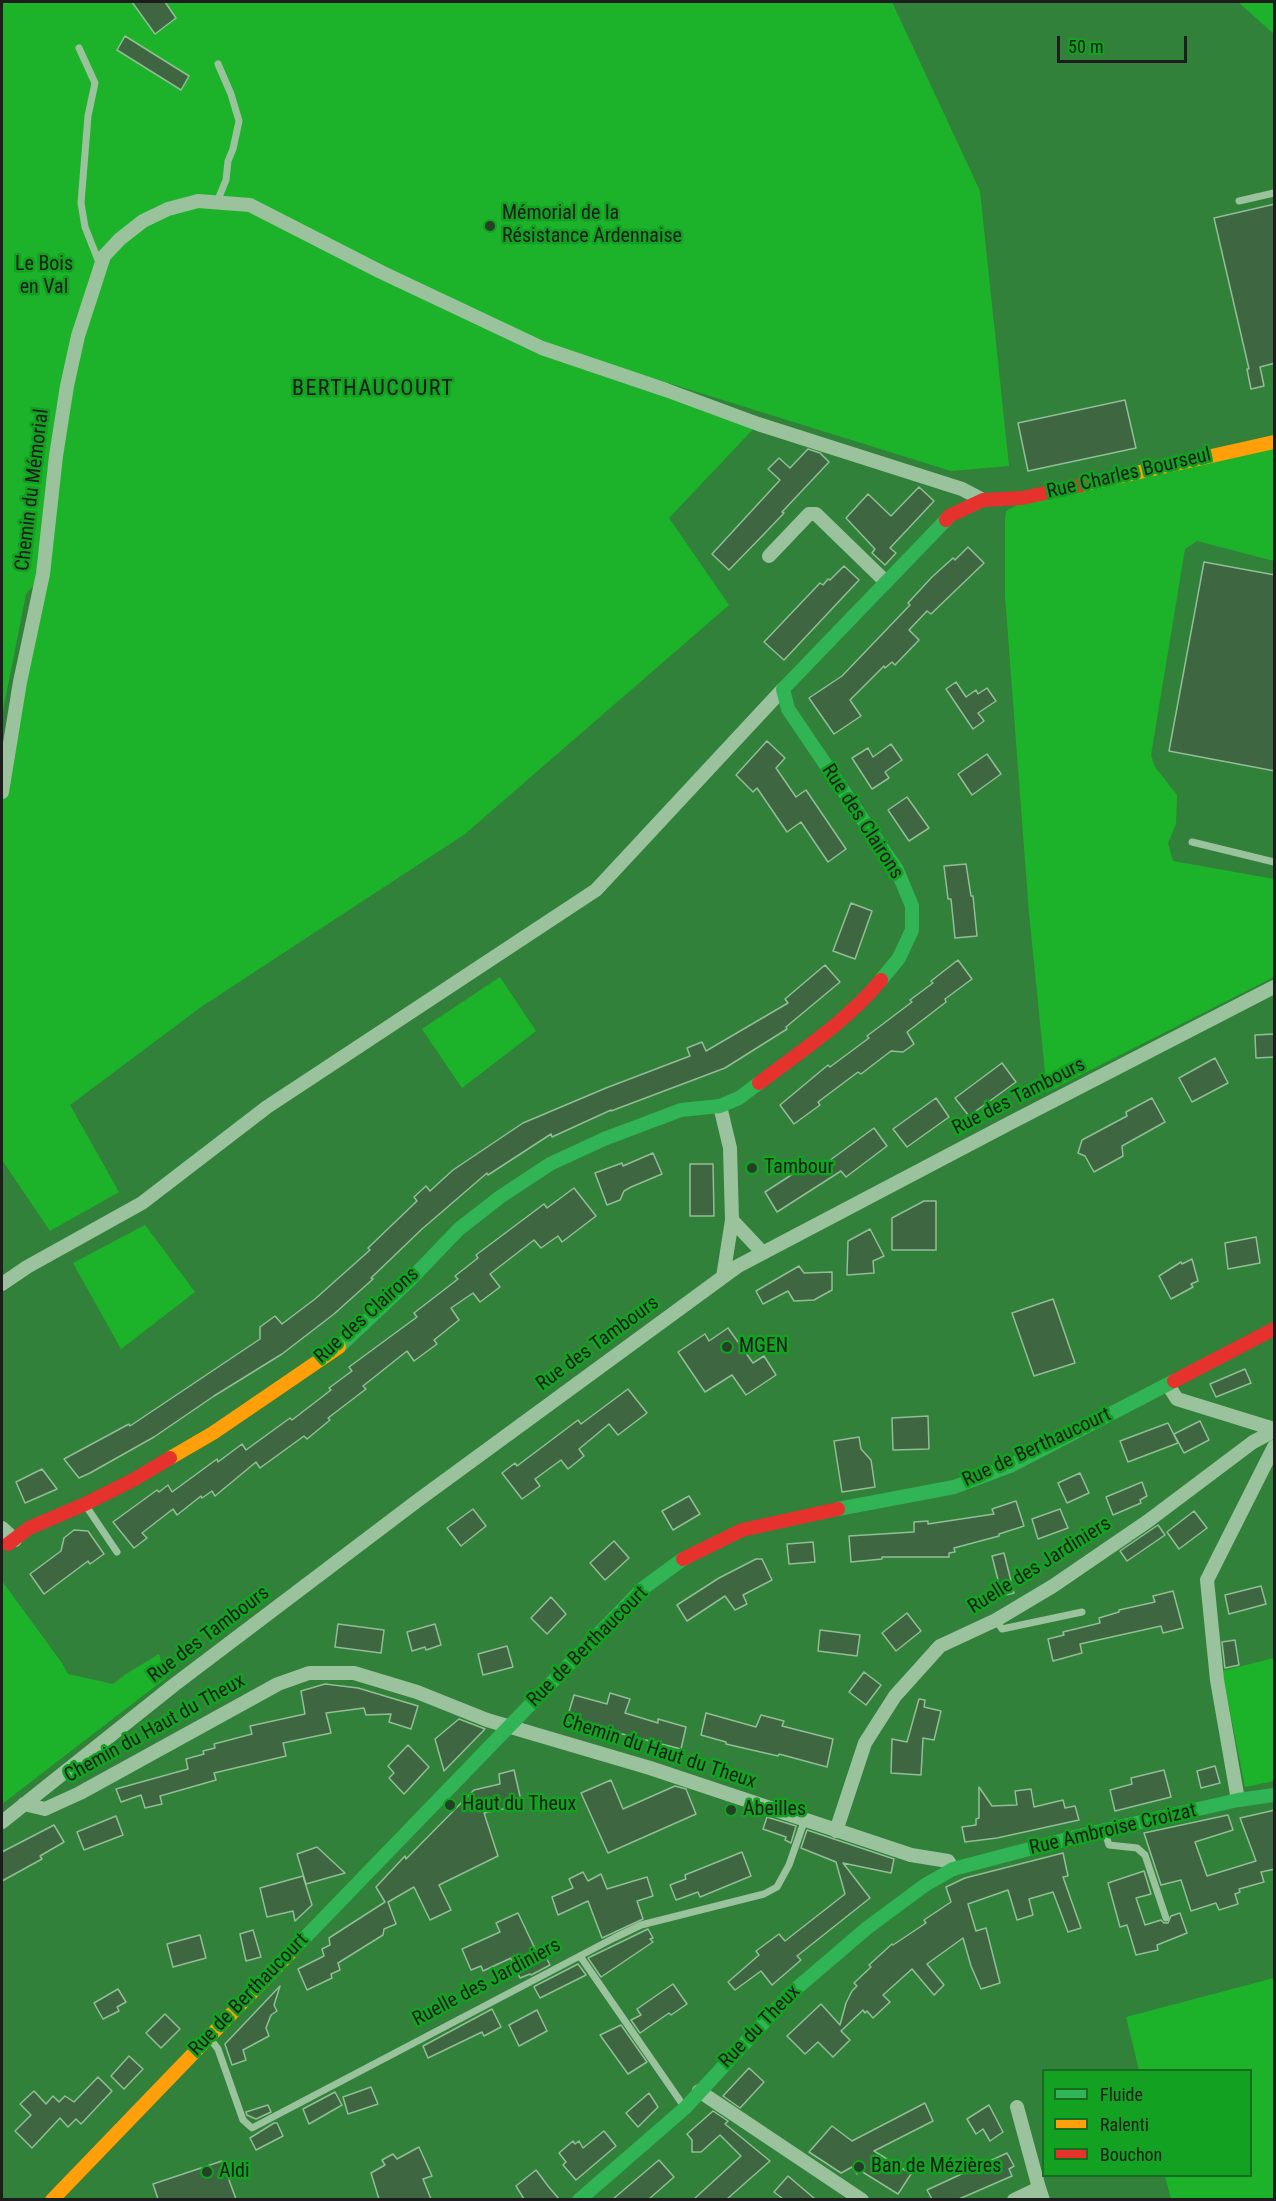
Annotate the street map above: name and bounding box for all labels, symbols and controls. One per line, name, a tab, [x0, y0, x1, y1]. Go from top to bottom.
scale bar	[1060, 24, 1190, 62]
text: 50 m	[1068, 36, 1103, 57]
place label: Mémorial de la Résistance Ardennaise	[502, 202, 682, 249]
marker: Mémorial de la Résistance Ardennaise	[483, 219, 497, 233]
park label: Le Bois en Val	[15, 253, 73, 300]
district label: BERTHAUCOURT	[292, 376, 454, 402]
street label: Chemin du Mémorial	[11, 408, 55, 572]
street label: Rue Charles Bourseul	[1044, 443, 1214, 505]
street label: Rue des Clairons	[816, 760, 908, 884]
street label: Rue des Tambours	[949, 1053, 1089, 1141]
place label: Tambour	[764, 1156, 834, 1180]
marker: Tambour	[745, 1161, 759, 1175]
street label: Rue des Clairons	[310, 1263, 424, 1369]
street label: Rue des Tambours	[532, 1291, 664, 1397]
place label: MGEN	[739, 1335, 788, 1359]
marker: MGEN	[720, 1340, 734, 1354]
street label: Rue de Berthaucourt	[959, 1403, 1115, 1493]
street label: Ruelle des Jardiniers	[964, 1512, 1116, 1620]
street label: Rue des Tambours	[143, 1581, 275, 1689]
street label: Rue de Berthaucourt	[522, 1581, 654, 1713]
street label: Chemin du Haut du Theux	[61, 1669, 249, 1789]
street label: Chemin du Haut du Theux	[559, 1709, 759, 1795]
place label: Haut du Theux	[462, 1793, 576, 1817]
marker: Haut du Theux	[443, 1798, 457, 1812]
place label: Abeilles	[743, 1798, 806, 1822]
street label: Rue Ambroise Croizat	[1027, 1799, 1199, 1861]
marker: Abeilles	[724, 1803, 738, 1817]
street label: Rue de Berthaucourt	[184, 1929, 314, 2061]
street label: Ruelle des Jardiniers	[409, 1934, 565, 2032]
street label: Rue du Theux	[714, 1980, 806, 2074]
legend	[1042, 2069, 1252, 2177]
text: Fluide	[1100, 2084, 1143, 2105]
text: Ralenti	[1100, 2114, 1149, 2135]
text: Bouchon	[1100, 2144, 1162, 2165]
place label: Ban de Mézières	[871, 2155, 1001, 2179]
place label: Aldi	[219, 2160, 250, 2184]
marker: Ban de Mézières	[852, 2160, 866, 2174]
marker: Aldi	[200, 2165, 214, 2179]

